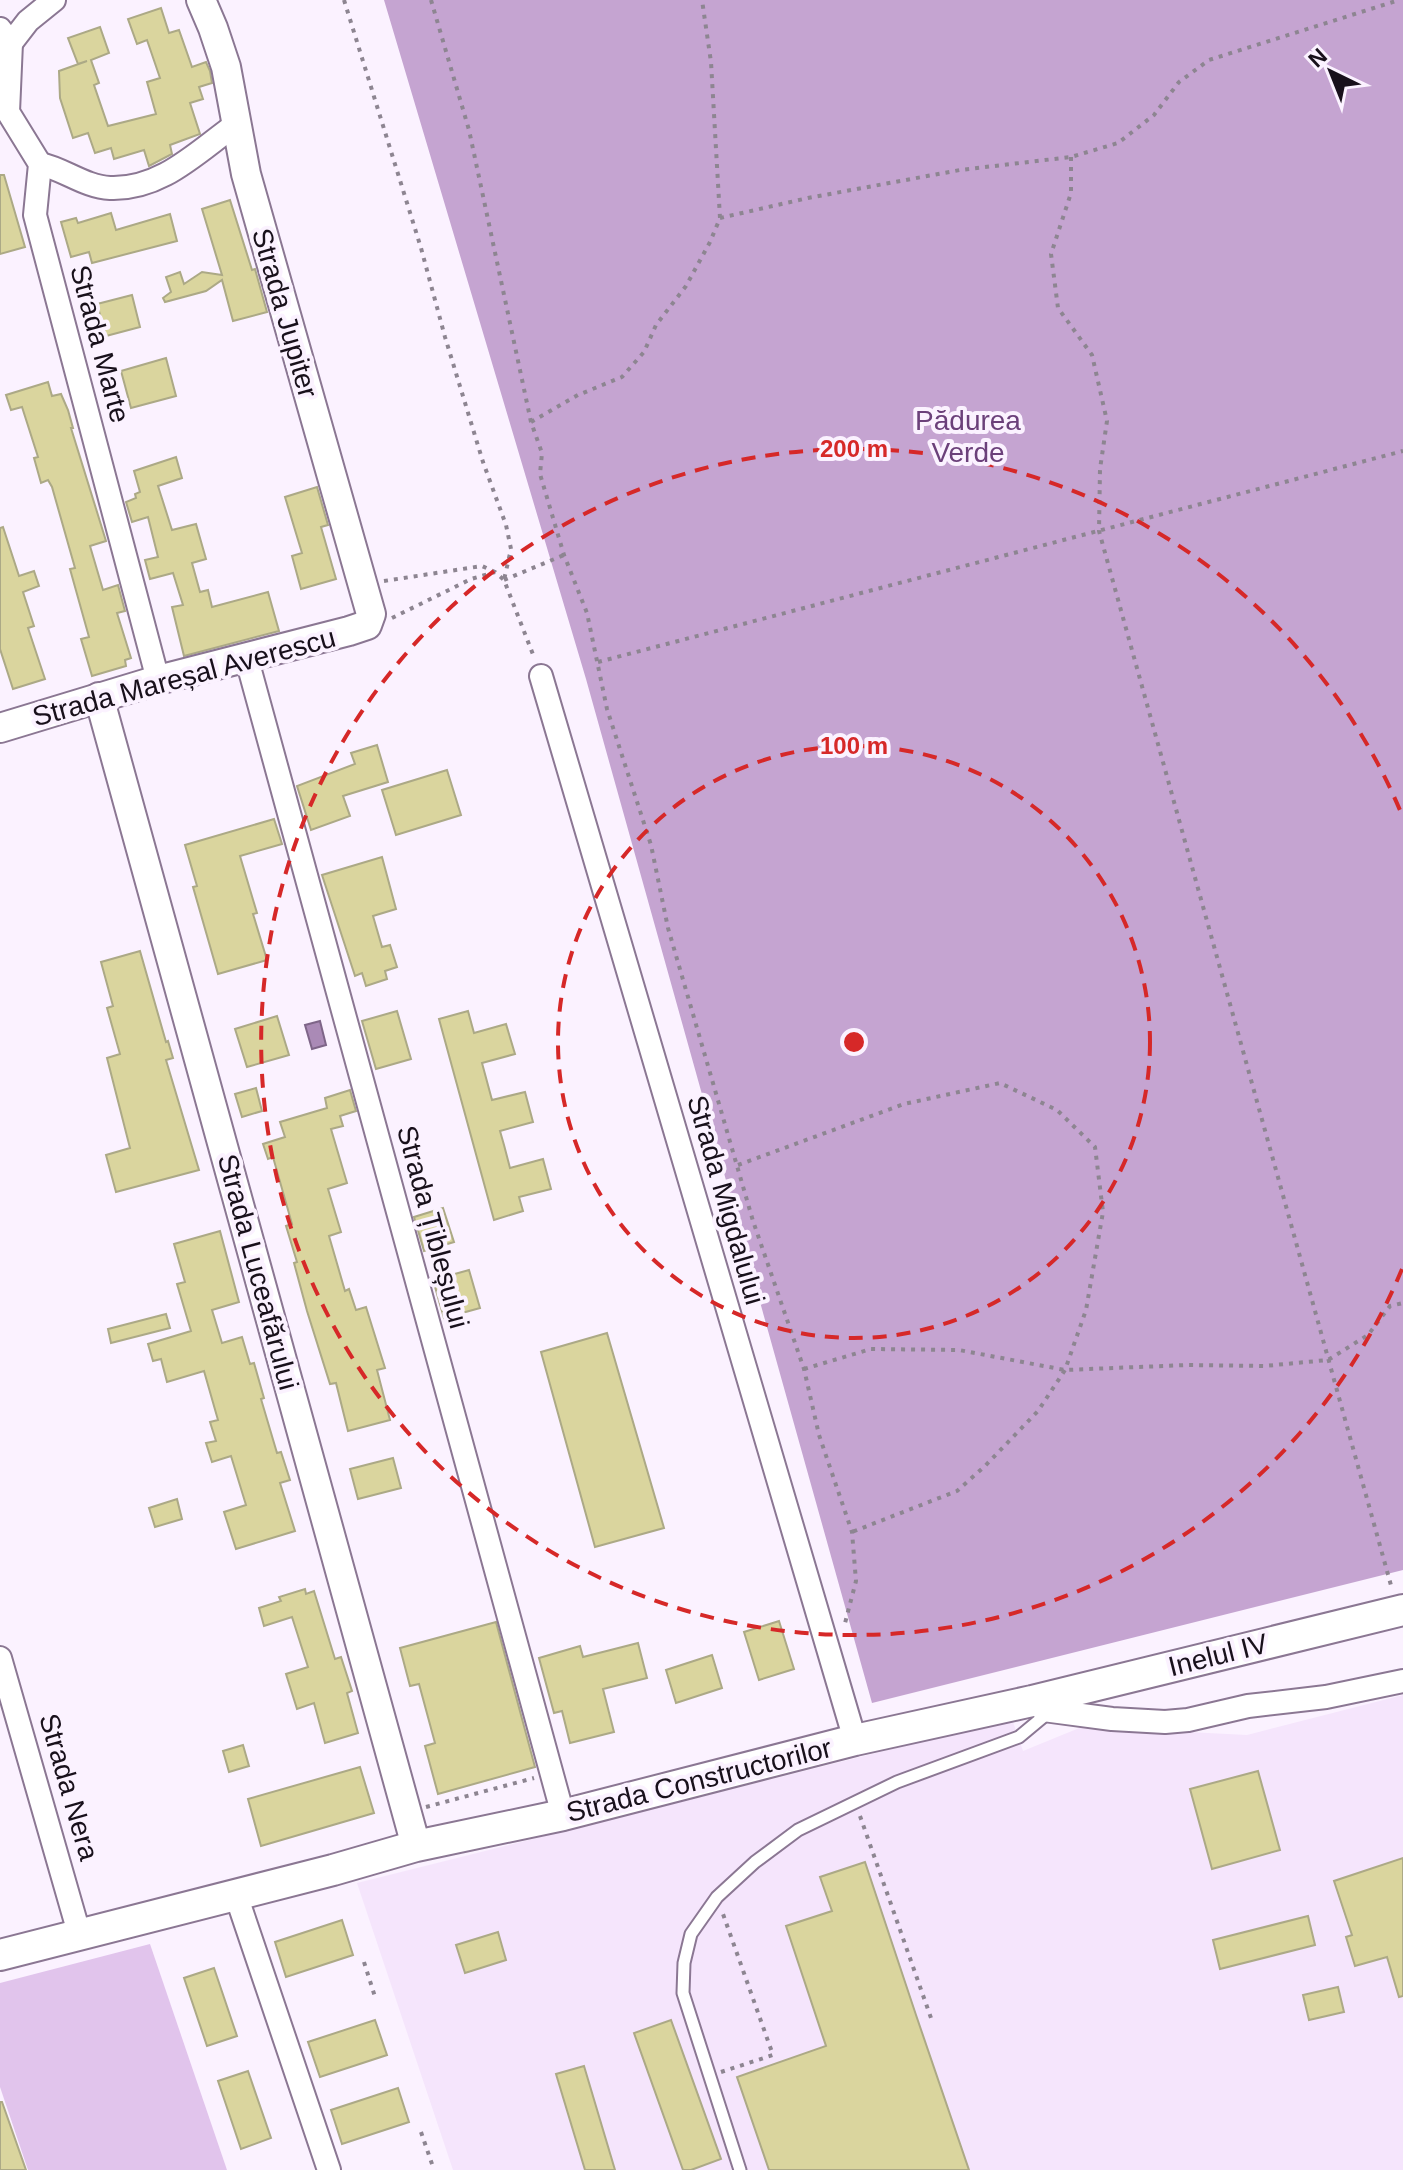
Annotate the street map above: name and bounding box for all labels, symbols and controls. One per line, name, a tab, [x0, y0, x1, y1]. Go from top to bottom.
north arrow	[1291, 32, 1371, 112]
text: N	[1303, 43, 1332, 72]
street label: Strada Jupiter	[246, 225, 324, 401]
street label: Strada Marte	[64, 262, 136, 426]
park label: Pădurea Verde	[915, 405, 1021, 468]
text: 200 m	[820, 435, 888, 462]
street label: Strada Mareșal Averescu	[29, 622, 339, 732]
text: 100 m	[820, 732, 888, 759]
centre of rings	[840, 1028, 868, 1056]
street label: Strada Migdalului	[681, 1092, 771, 1308]
street label: Strada Țibleșului	[391, 1122, 475, 1332]
street label: Strada Luceafărului	[212, 1151, 304, 1393]
street label: Inelul IV	[1165, 1628, 1271, 1682]
street label: Strada Nera	[33, 1710, 105, 1864]
street label: Strada Constructorilor	[563, 1732, 835, 1828]

